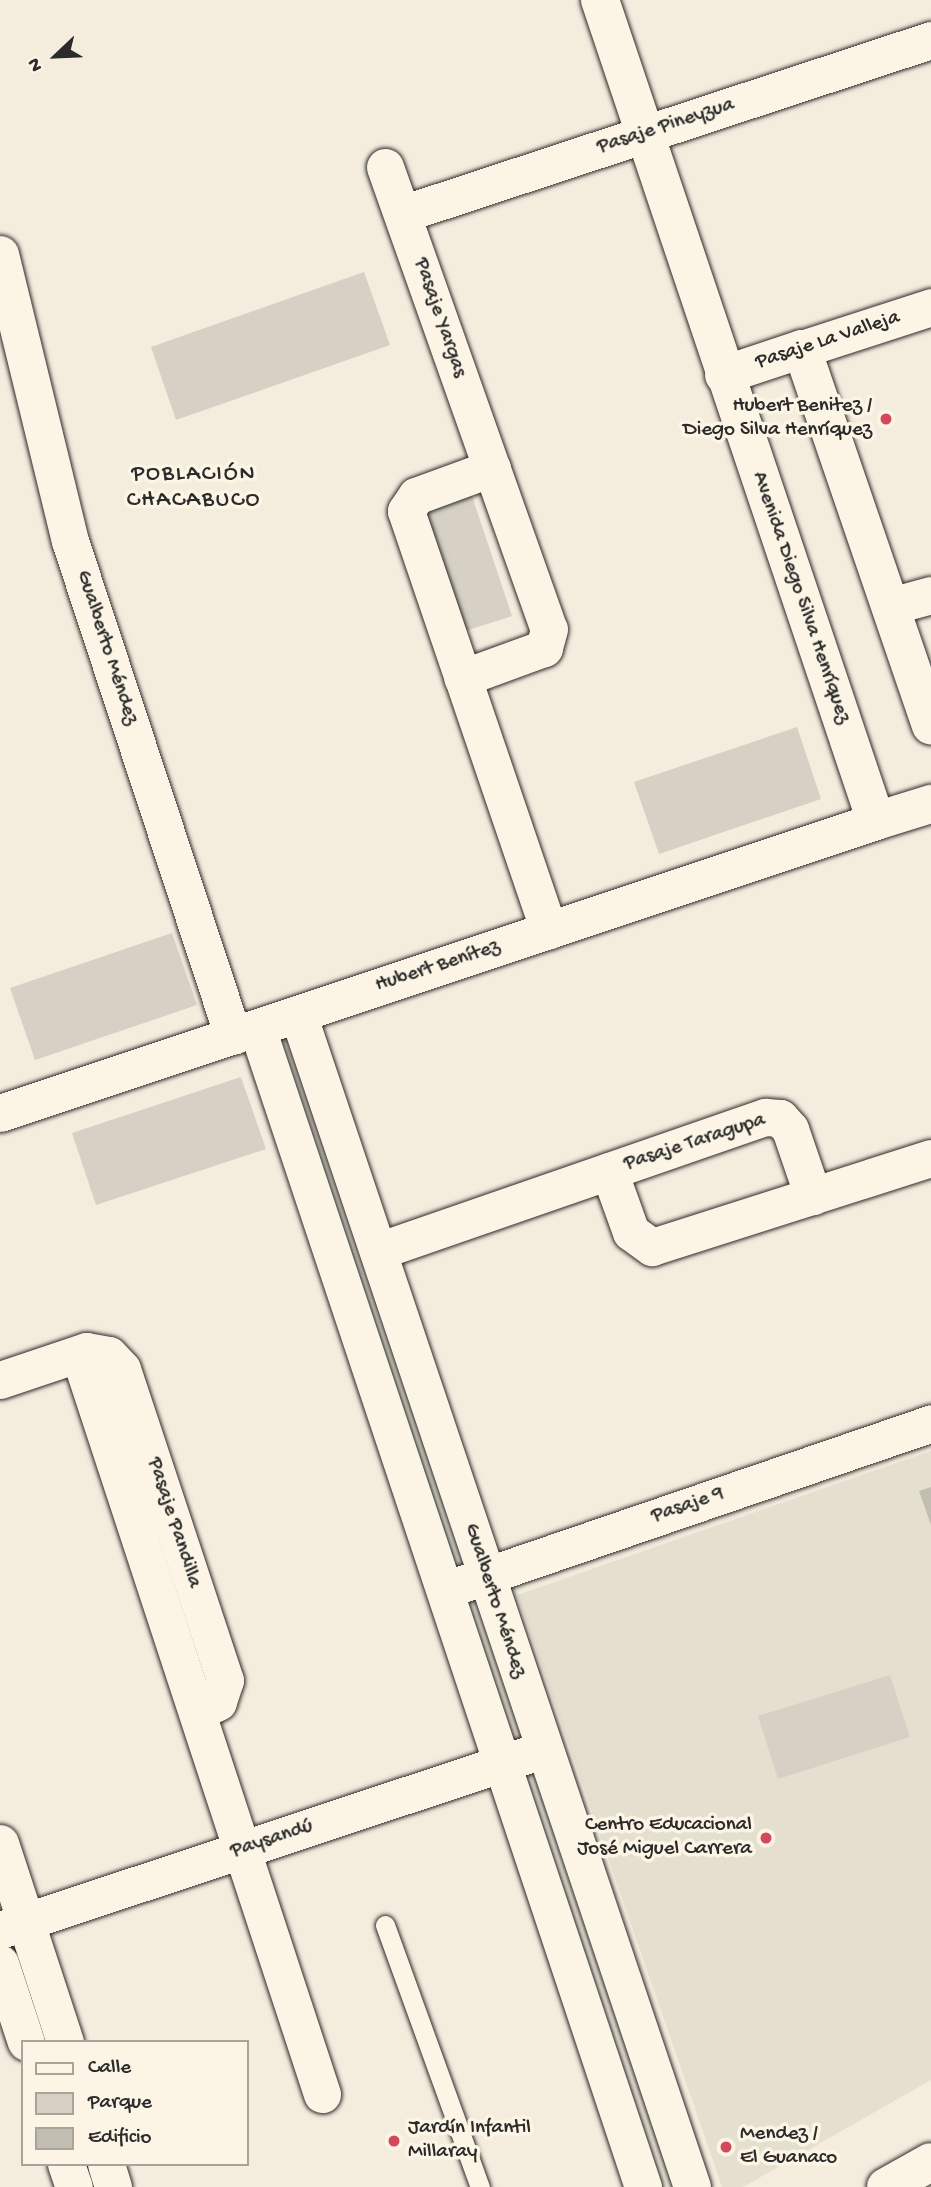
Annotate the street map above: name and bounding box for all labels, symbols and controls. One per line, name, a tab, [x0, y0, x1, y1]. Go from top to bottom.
north arrow	[21, 21, 91, 91]
text: N	[23, 54, 49, 75]
street label: Pasaje Pineyzua	[594, 93, 738, 161]
street label: Pasaje Yargas	[407, 255, 471, 381]
street label: Pasaje La Valleja	[753, 306, 903, 376]
place label: Hubert Benitez / Diego Silva Henríquez	[683, 394, 872, 444]
marker: Hubert Benitez / Diego Silva Henríquez	[878, 411, 894, 427]
district label: POBLACIÓN CHACABUCO	[128, 461, 260, 515]
street label: Avenida Diego Silva Henríquez	[745, 469, 855, 727]
street label: Gualberto Méndez	[69, 568, 143, 728]
street label: Hubert Benítez	[373, 935, 503, 999]
street label: Pasaje Taragupa	[621, 1108, 769, 1178]
street label: Pasaje Pandilla	[140, 1455, 206, 1591]
street label: Pasaje 9	[648, 1482, 728, 1530]
street label: Gualberto Méndez	[457, 1521, 531, 1681]
place label: Centro Educacional José Miguel Carrera	[577, 1813, 752, 1863]
street label: Paysandú	[228, 1815, 316, 1865]
marker: Centro Educacional José Miguel Carrera	[758, 1830, 774, 1846]
legend	[21, 2040, 248, 2166]
text: Calle	[88, 2056, 131, 2081]
text: Parque	[88, 2091, 152, 2116]
place label: Jardín Infantil Millaray	[408, 2116, 531, 2166]
place label: Mendez / El Guanaco	[740, 2122, 837, 2172]
text: Edificio	[88, 2126, 152, 2151]
marker: Jardín Infantil Millaray	[386, 2133, 402, 2149]
marker: Mendez / El Guanaco	[718, 2139, 734, 2155]

